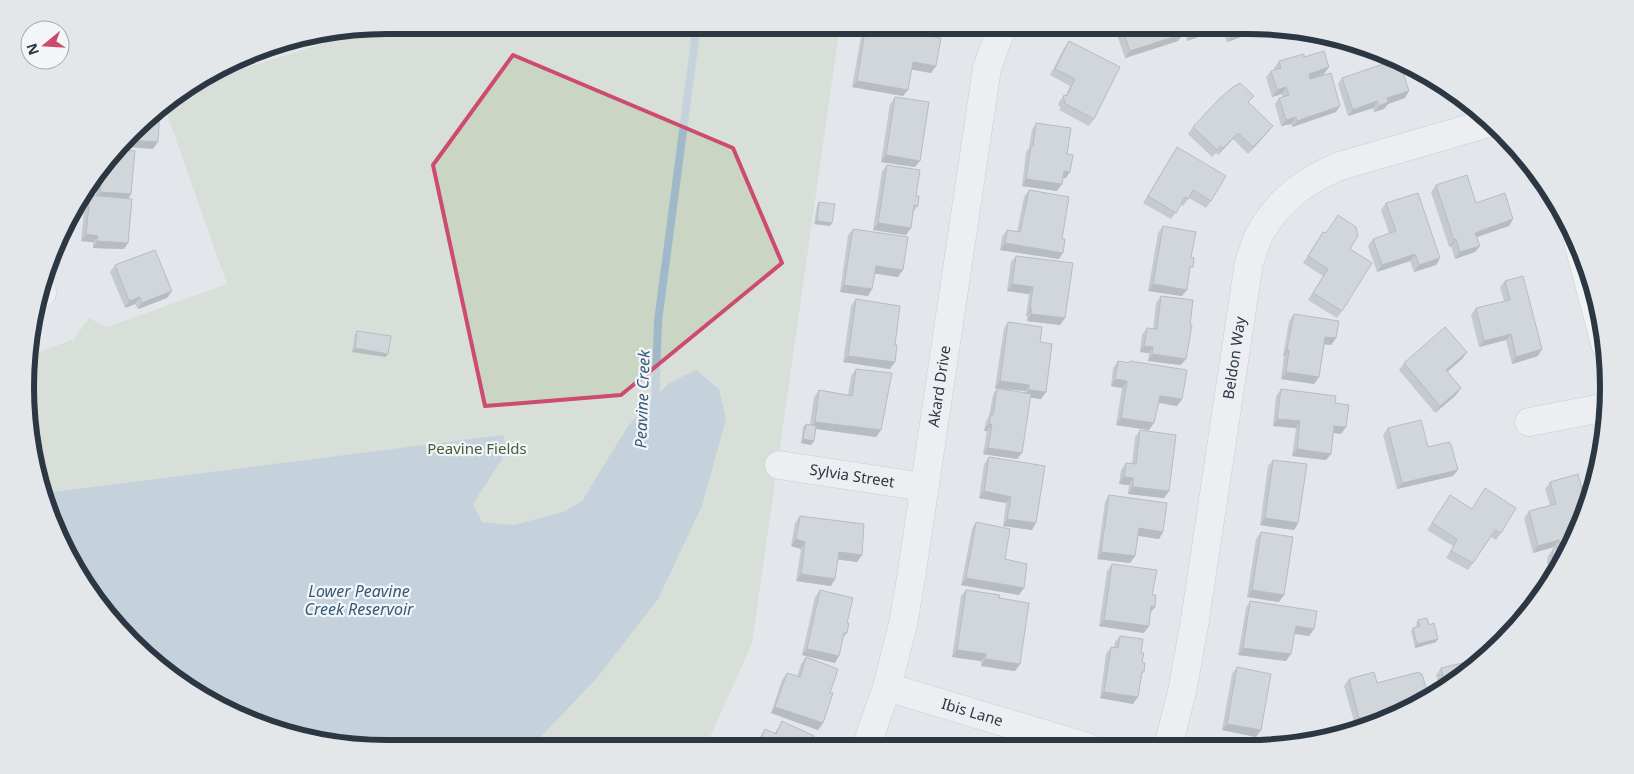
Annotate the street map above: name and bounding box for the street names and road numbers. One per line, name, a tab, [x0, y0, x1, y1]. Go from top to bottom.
street label: Beldon Way	[1217, 315, 1250, 400]
street label: Akard Drive	[923, 344, 955, 428]
street label: Sylvia Street	[809, 459, 897, 492]
street label: Ibis Lane	[939, 693, 1006, 730]

